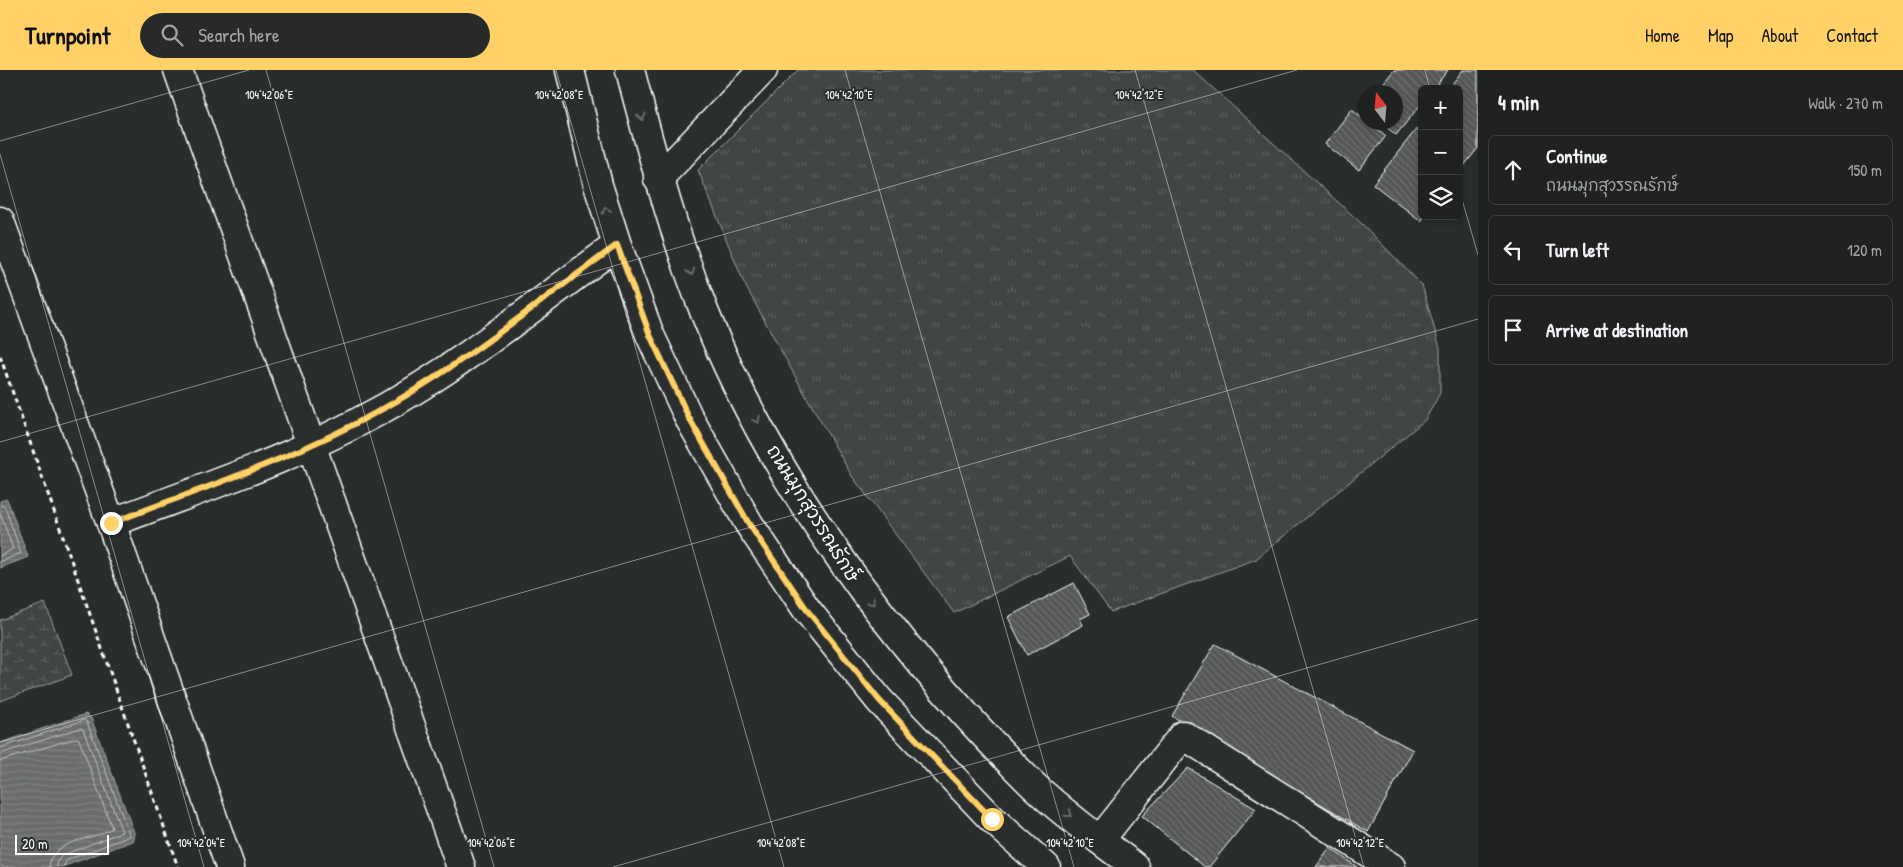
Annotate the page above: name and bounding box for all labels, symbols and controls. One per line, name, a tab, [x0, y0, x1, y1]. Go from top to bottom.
search box	[140, 13, 490, 58]
text: Turnpoint	[25, 19, 110, 51]
icon: search	[158, 21, 186, 49]
text: Search here	[198, 22, 280, 48]
text: Home	[1645, 23, 1680, 48]
text: Map	[1708, 23, 1733, 48]
text: About	[1761, 23, 1798, 48]
text: Contact	[1826, 23, 1878, 48]
north arrow	[1358, 85, 1403, 130]
map controls	[1418, 85, 1463, 220]
button: +	[1418, 85, 1463, 130]
text: 104°42'06"E	[245, 86, 294, 103]
text: 104°42'08"E	[535, 86, 584, 103]
text: 104°42'10"E	[825, 86, 874, 103]
text: 104°42'12"E	[1115, 86, 1164, 103]
text: 4 min	[1498, 88, 1539, 117]
text: Walk · 270 m	[1808, 92, 1883, 114]
one-way arrow	[637, 113, 647, 121]
button: −	[1418, 130, 1463, 175]
text: Continue	[1546, 143, 1607, 169]
icon: ahead	[1499, 156, 1527, 184]
text: 150 m	[1848, 159, 1882, 181]
text: ถนนมุกสุวรรณรักษ์	[1546, 174, 1679, 196]
button: layers	[1418, 175, 1463, 220]
one-way arrow	[601, 207, 611, 215]
icon: left	[1499, 236, 1527, 264]
text: Turn left	[1546, 237, 1609, 263]
text: 120 m	[1847, 239, 1882, 261]
one-way arrow	[685, 267, 695, 276]
icon: arrive	[1499, 316, 1527, 344]
text: Arrive at destination	[1546, 317, 1688, 343]
one-way arrow	[750, 415, 760, 424]
street label: ถนนมุกสุวรรณรักษ์	[760, 439, 867, 588]
route end	[100, 512, 123, 535]
one-way arrow	[866, 596, 874, 605]
route start	[981, 808, 1004, 831]
one-way arrow	[1063, 809, 1072, 818]
scale bar	[15, 832, 109, 855]
text: 20 m	[22, 834, 48, 853]
text: 104°42'04"E	[177, 834, 226, 851]
text: 104°42'06"E	[467, 834, 516, 851]
text: 104°42'08"E	[757, 834, 806, 851]
text: 104°42'10"E	[1046, 834, 1095, 851]
text: 104°42'12"E	[1336, 834, 1385, 851]

